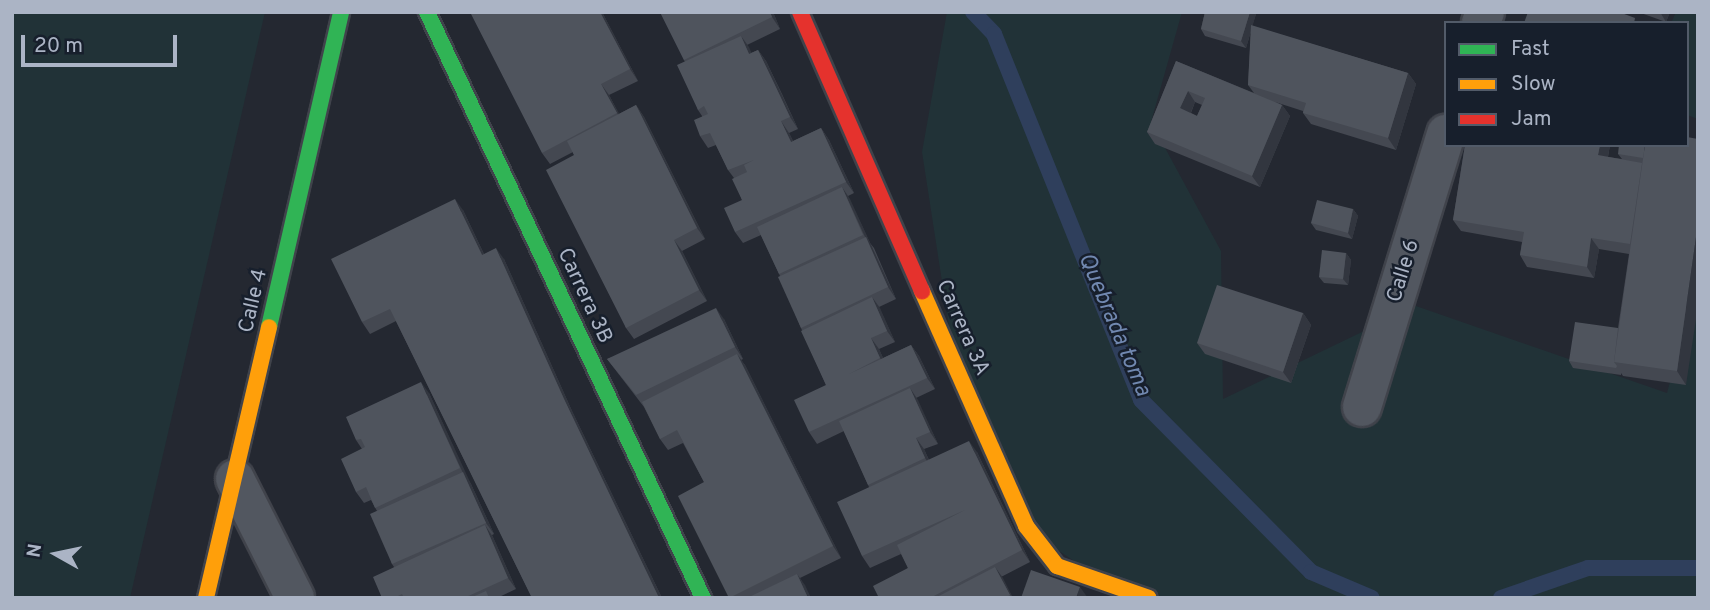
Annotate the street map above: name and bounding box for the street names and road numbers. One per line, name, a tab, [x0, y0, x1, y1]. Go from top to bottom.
street label: Calle 6	[1383, 237, 1425, 305]
street label: Carrera 3B	[551, 244, 617, 348]
street label: Calle 4	[234, 267, 274, 335]
street label: Carrera 3A	[930, 276, 994, 380]

